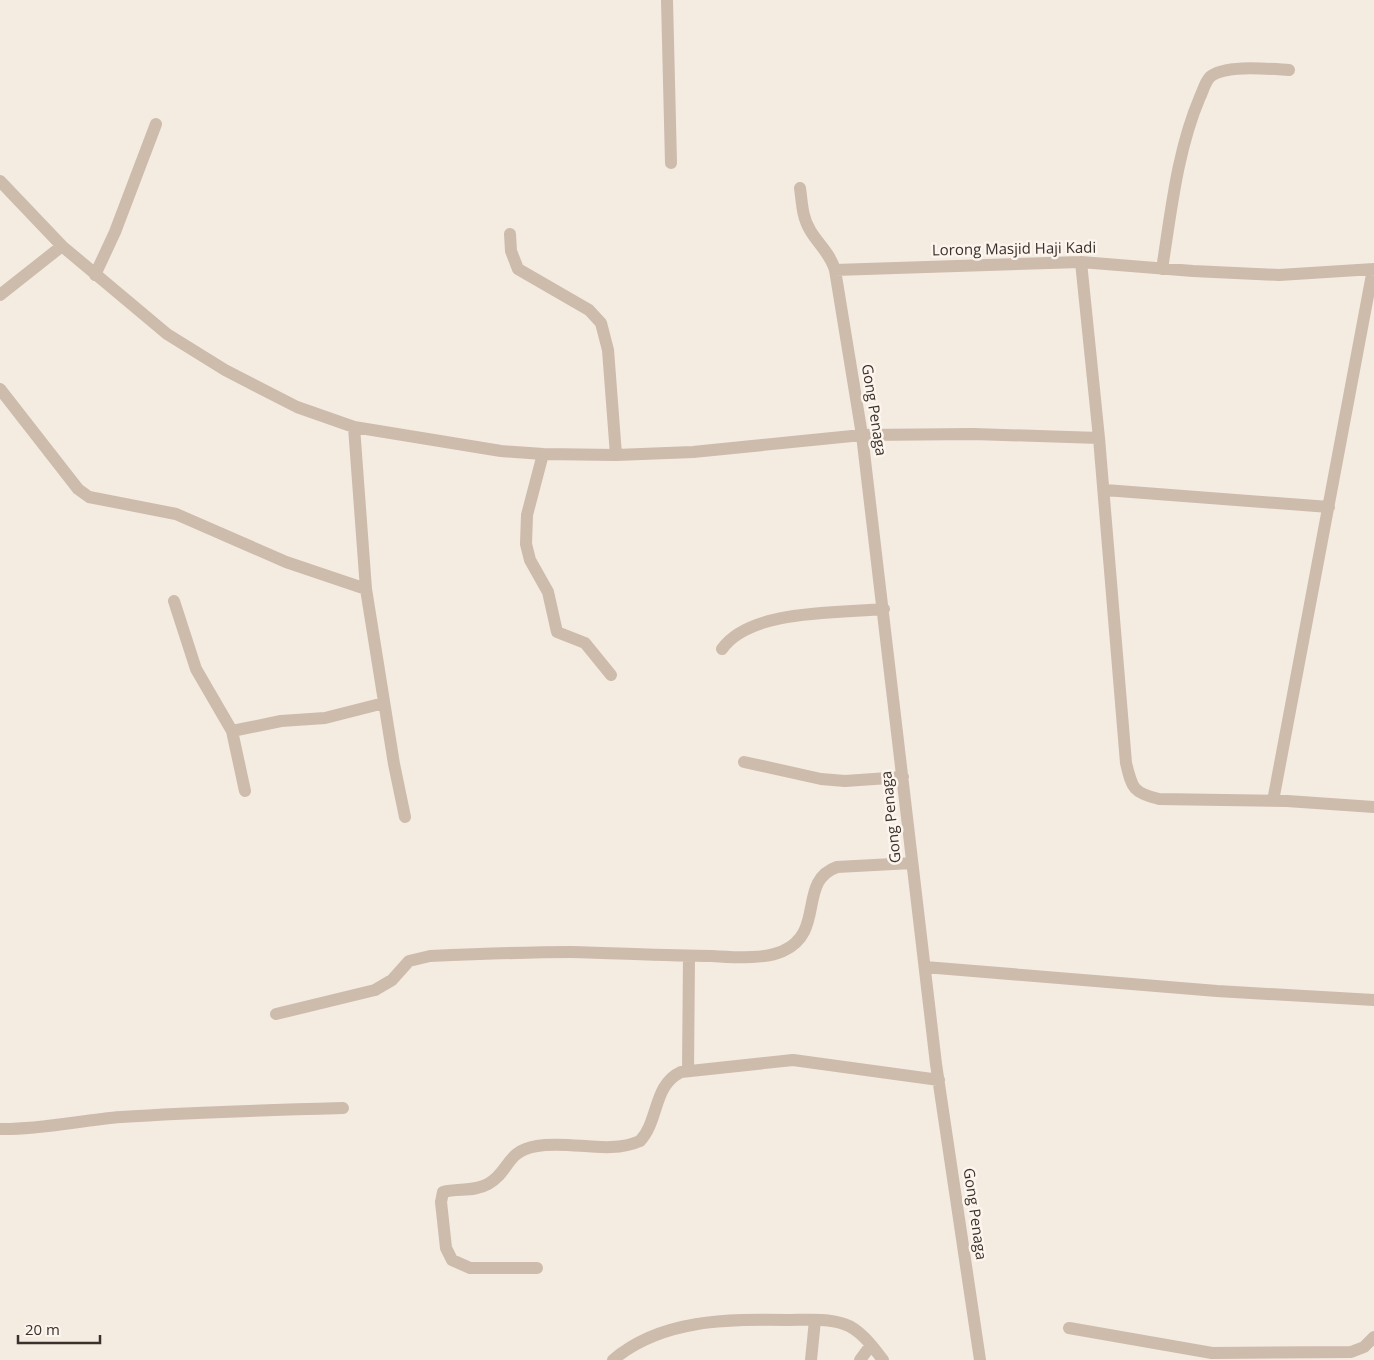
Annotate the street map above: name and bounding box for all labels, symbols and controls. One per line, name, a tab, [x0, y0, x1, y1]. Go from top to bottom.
street label: Lorong Masjid Haji Kadi	[932, 237, 1096, 259]
street label: Gong Penaga	[858, 363, 892, 457]
street label: Gong Penaga	[875, 770, 905, 864]
street label: Gong Penaga	[960, 1167, 992, 1261]
scale bar	[18, 1312, 100, 1344]
text: 20 m	[25, 1319, 60, 1339]

